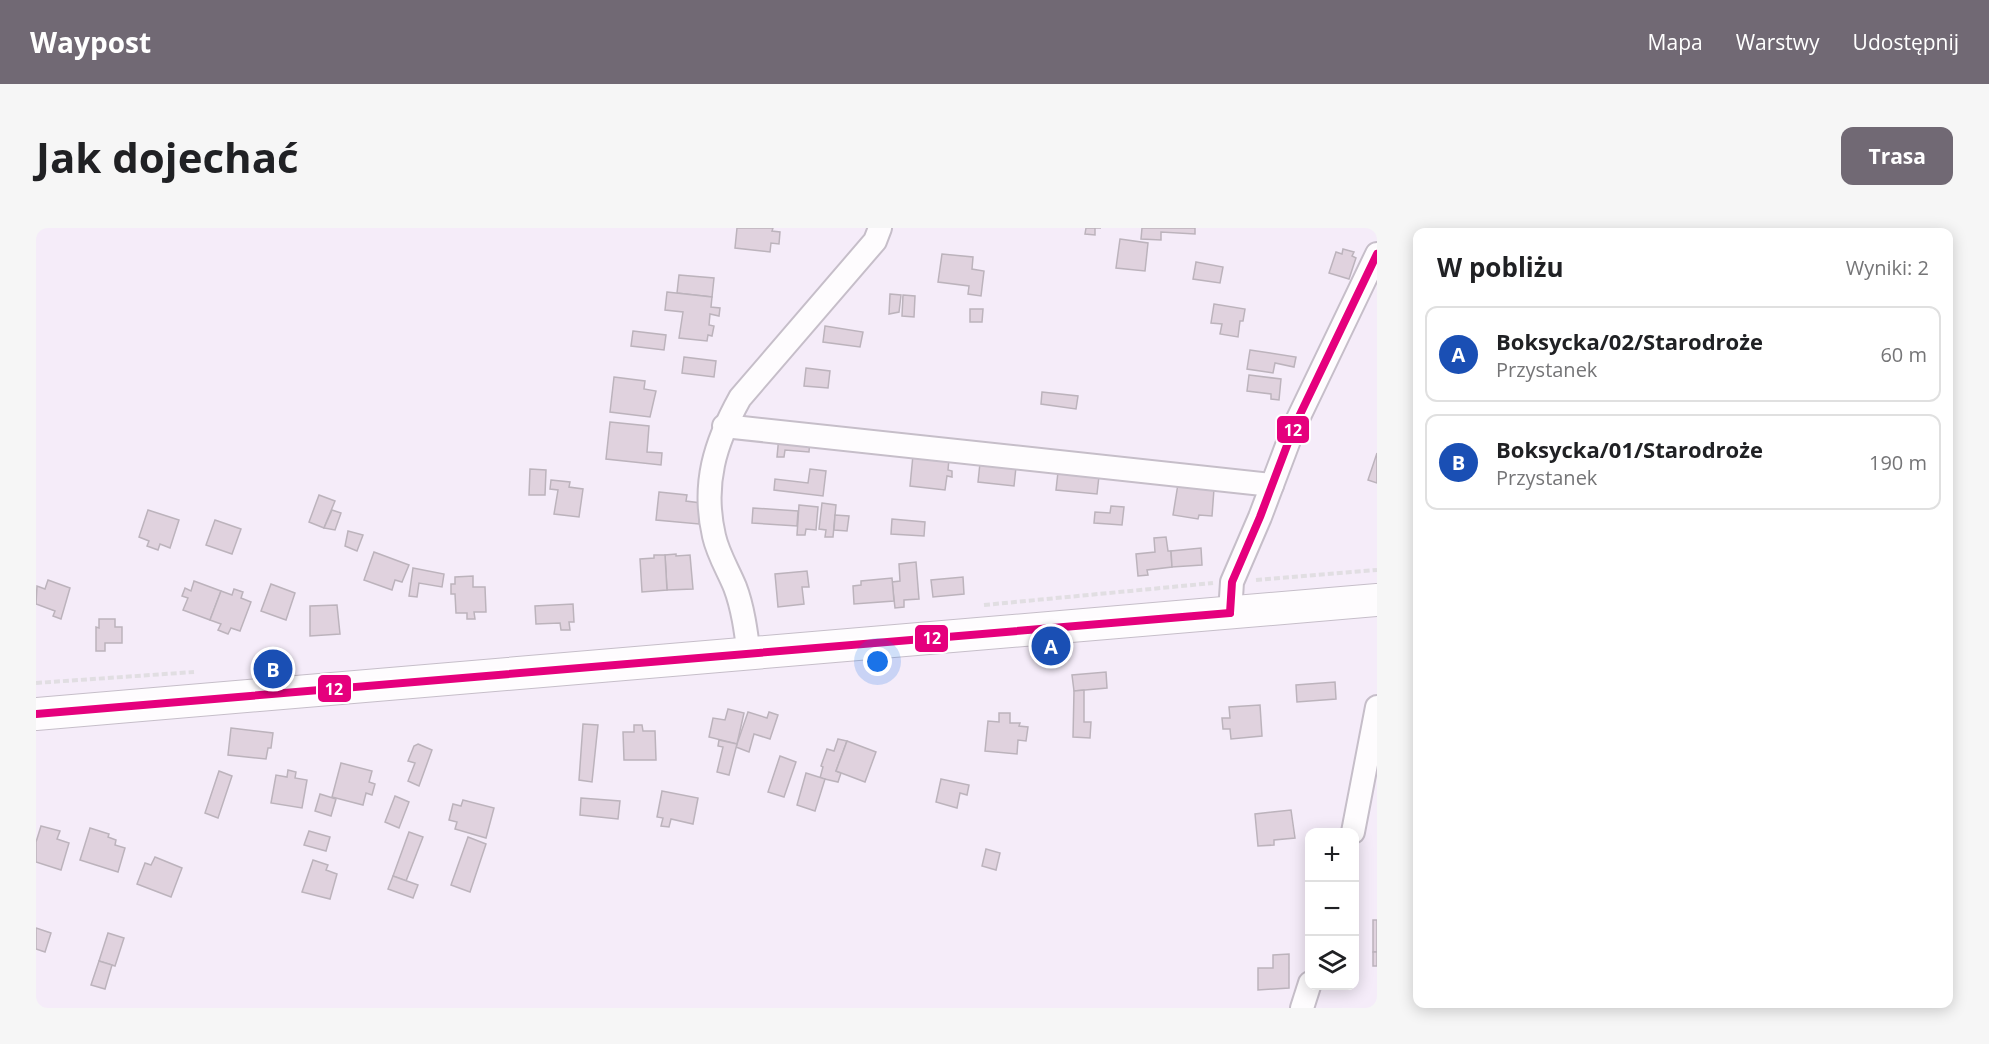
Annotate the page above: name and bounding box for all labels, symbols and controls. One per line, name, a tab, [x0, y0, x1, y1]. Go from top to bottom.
text: Waypost	[30, 23, 151, 61]
text: Mapa	[1648, 28, 1703, 56]
text: Warstwy	[1736, 28, 1820, 56]
text: Udostępnij	[1853, 28, 1959, 56]
button: Trasa	[1841, 127, 1953, 185]
text: Jak dojechać	[36, 128, 299, 185]
text: W pobliżu	[1437, 249, 1564, 285]
text: Wyniki: 2	[1846, 254, 1929, 281]
text: Boksycka/02/Starodroże	[1496, 326, 1763, 356]
text: A	[1452, 341, 1465, 368]
text: 60 m	[1880, 341, 1927, 368]
text: Przystanek	[1496, 356, 1597, 383]
line badge: 12	[1276, 415, 1310, 444]
text: 12	[1284, 419, 1302, 441]
text: Boksycka/01/Starodroże	[1496, 434, 1763, 464]
text: B	[1452, 449, 1465, 476]
text: 190 m	[1869, 449, 1927, 476]
text: Przystanek	[1496, 464, 1597, 491]
line badge: 12	[914, 624, 949, 653]
pin: A	[1032, 624, 1070, 668]
text: 12	[923, 627, 941, 649]
pin: B	[254, 646, 292, 692]
your location	[863, 647, 892, 676]
line badge: 12	[317, 674, 352, 703]
text: 12	[325, 678, 343, 700]
map controls	[1305, 828, 1359, 990]
button: +	[1305, 828, 1359, 882]
button: −	[1305, 882, 1359, 936]
button: layers	[1305, 936, 1359, 990]

